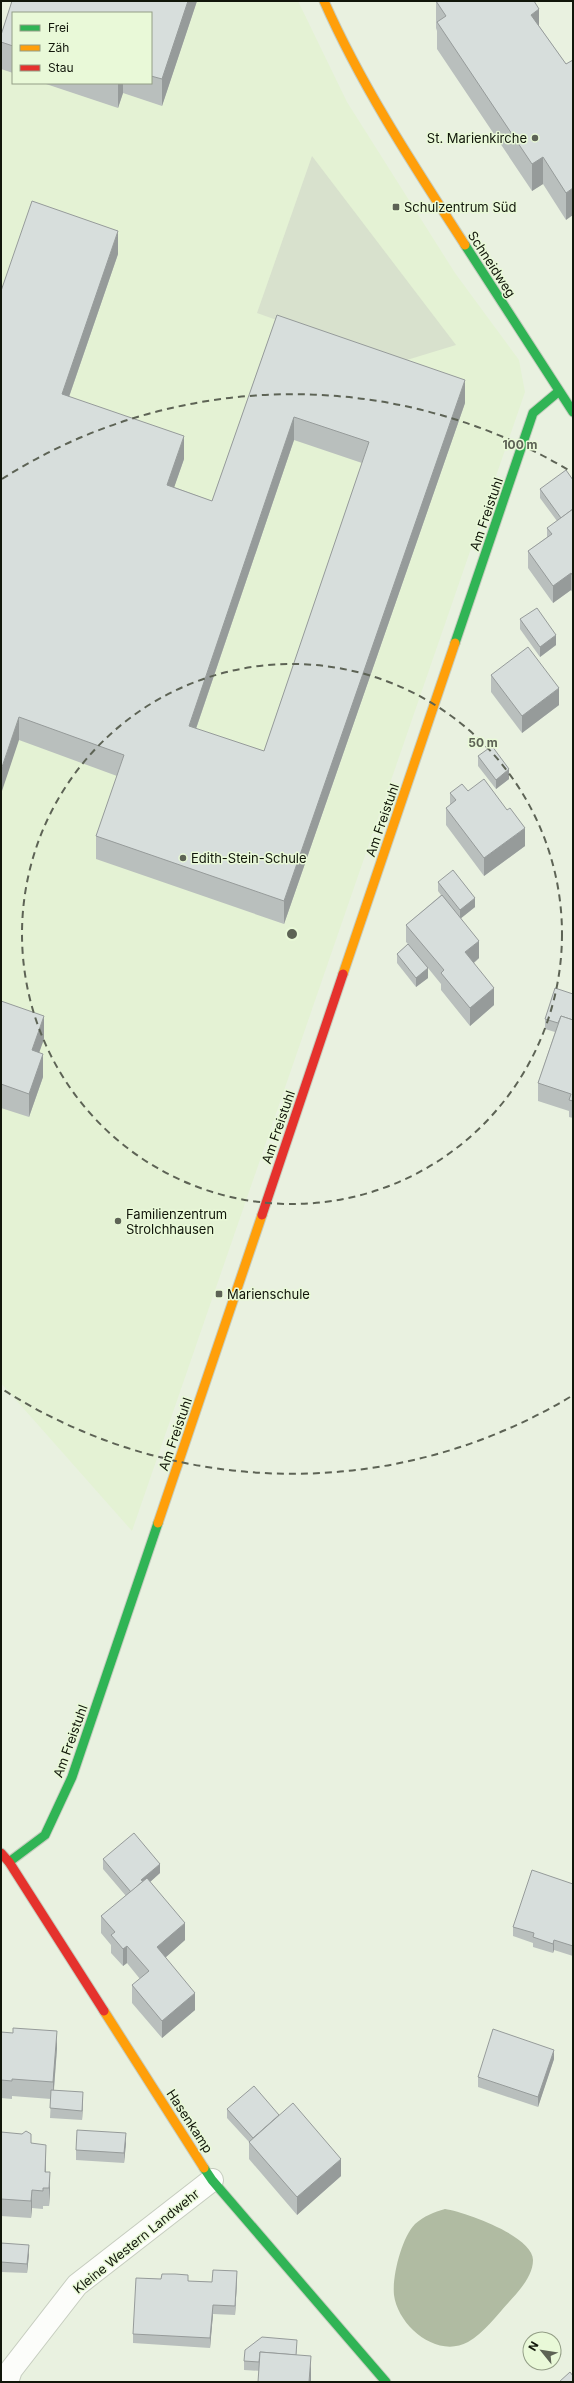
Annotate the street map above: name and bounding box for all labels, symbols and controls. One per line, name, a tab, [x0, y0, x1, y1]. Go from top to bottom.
legend	[12, 12, 152, 84]
text: Frei	[48, 20, 69, 35]
text: Zäh	[48, 40, 69, 55]
text: Stau	[48, 60, 74, 75]
place label: St. Marienkirche	[427, 130, 527, 146]
marker: St. Marienkirche	[530, 133, 540, 143]
place label: Schulzentrum Süd	[404, 199, 516, 215]
marker: Schulzentrum Süd	[391, 202, 401, 212]
street label: Schneidweg	[465, 228, 519, 300]
text: 100 m	[502, 437, 538, 452]
street label: Am Freistuhl	[466, 475, 506, 553]
text: 50 m	[468, 735, 498, 750]
street label: Am Freistuhl	[362, 781, 402, 859]
place label: Edith-Stein-Schule	[191, 850, 307, 866]
marker: Edith-Stein-Schule	[178, 853, 188, 863]
centre of rings	[285, 927, 299, 941]
street label: Am Freistuhl	[258, 1088, 298, 1166]
place label: Familienzentrum Strolchhausen	[126, 1206, 227, 1237]
marker: Familienzentrum Strolchhausen	[113, 1216, 123, 1226]
place label: Marienschule	[227, 1286, 310, 1302]
marker: Marienschule	[214, 1289, 224, 1299]
street label: Am Freistuhl	[155, 1395, 195, 1473]
street label: Am Freistuhl	[49, 1702, 91, 1780]
street label: Hasenkamp	[163, 2086, 217, 2156]
street label: Kleine Western Landwehr	[70, 2185, 202, 2297]
north arrow	[522, 2331, 562, 2371]
text: N	[525, 2339, 541, 2353]

